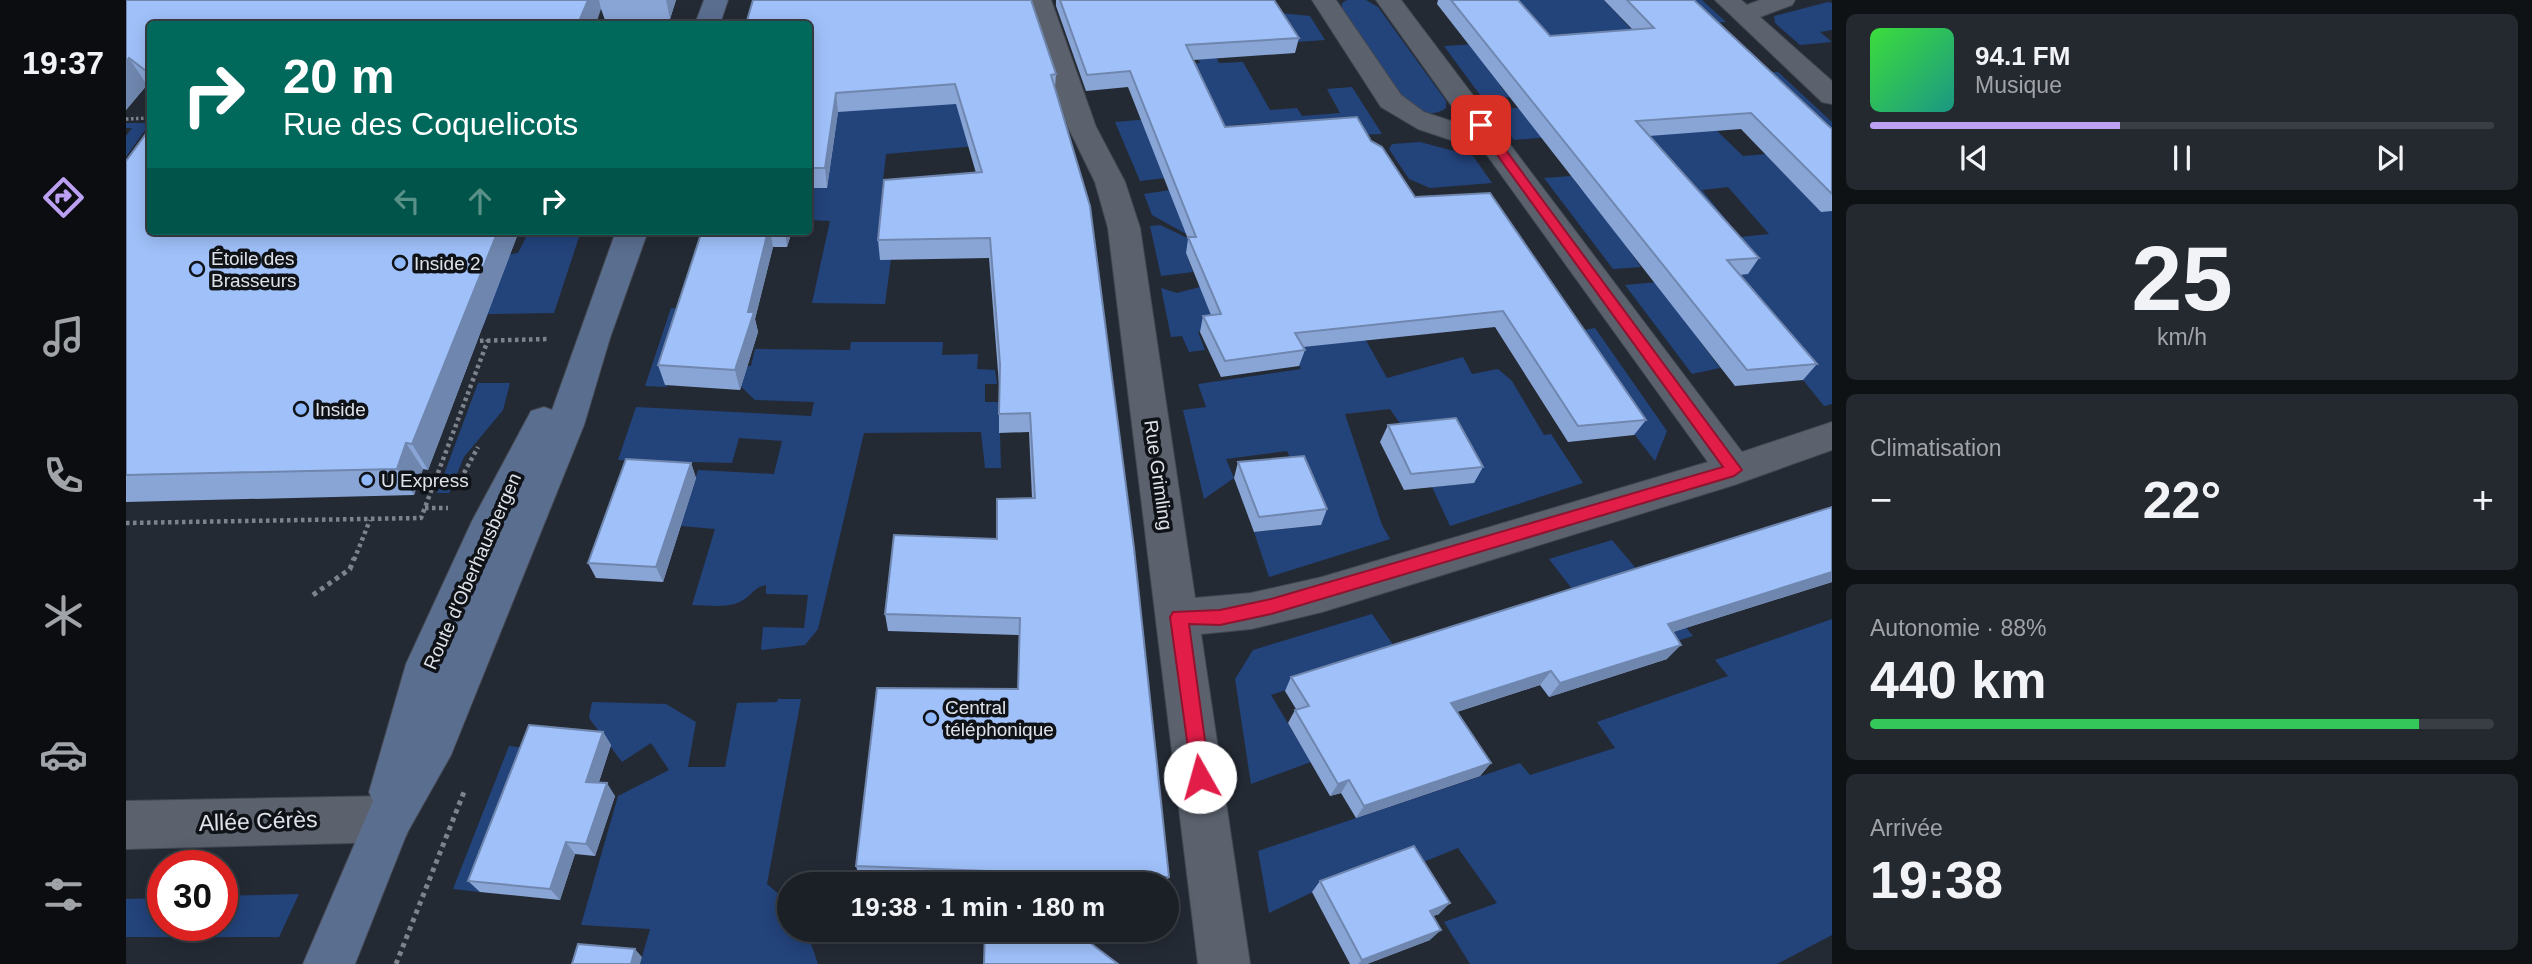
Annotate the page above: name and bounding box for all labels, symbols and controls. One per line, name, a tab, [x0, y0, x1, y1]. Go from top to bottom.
text: 94.1 FM	[1975, 41, 2070, 71]
text: 19:37	[22, 45, 104, 81]
icon: right	[168, 49, 259, 140]
text: 20 m	[283, 49, 395, 103]
text: Musique	[1975, 72, 2062, 98]
pin	[1451, 95, 1511, 155]
text: Rue des Coquelicots	[283, 106, 578, 142]
icon: arrive	[1462, 106, 1500, 144]
icon: previous	[1955, 139, 1993, 177]
icon: pause	[2163, 139, 2201, 177]
icon: next	[2371, 139, 2409, 177]
icon: directions	[39, 173, 88, 222]
icon: left	[388, 182, 426, 220]
icon: ahead	[461, 182, 499, 220]
icon: right	[534, 182, 572, 220]
text: 25	[2131, 228, 2233, 329]
place label: Étoile des Brasseurs	[211, 248, 297, 291]
place label: Inside 2	[414, 253, 481, 274]
marker: Inside 2	[392, 255, 408, 271]
marker: Étoile des Brasseurs	[189, 261, 205, 277]
icon: music	[39, 312, 88, 361]
text: km/h	[2157, 324, 2207, 350]
place label: Inside	[315, 399, 366, 420]
marker: Inside	[293, 401, 309, 417]
street label: Rue Grimling	[1140, 419, 1177, 531]
text: Climatisation	[1870, 435, 2002, 461]
icon: phone	[39, 451, 88, 500]
place label: U Express	[381, 470, 469, 491]
street label: Route d'Oberhausbergen	[420, 470, 525, 673]
text: 22°	[2143, 471, 2221, 529]
marker: U Express	[359, 472, 375, 488]
text: −	[1870, 479, 1892, 521]
text: +	[2472, 479, 2494, 521]
icon: climate	[39, 591, 88, 640]
text: Autonomie · 88%	[1870, 615, 2046, 641]
text: 440 km	[1870, 651, 2046, 709]
place label: Central téléphonique	[945, 697, 1054, 740]
marker: Central téléphonique	[923, 710, 939, 726]
icon: car	[39, 730, 88, 779]
position arrow	[1163, 740, 1237, 814]
street label: Allée Cérès	[198, 806, 318, 836]
text: Arrivée	[1870, 815, 1943, 841]
speed limit sign: 30	[147, 850, 238, 941]
text: 19:38	[1870, 851, 2003, 909]
icon: filters	[39, 870, 88, 919]
text: 19:38 · 1 min · 180 m	[851, 892, 1105, 922]

